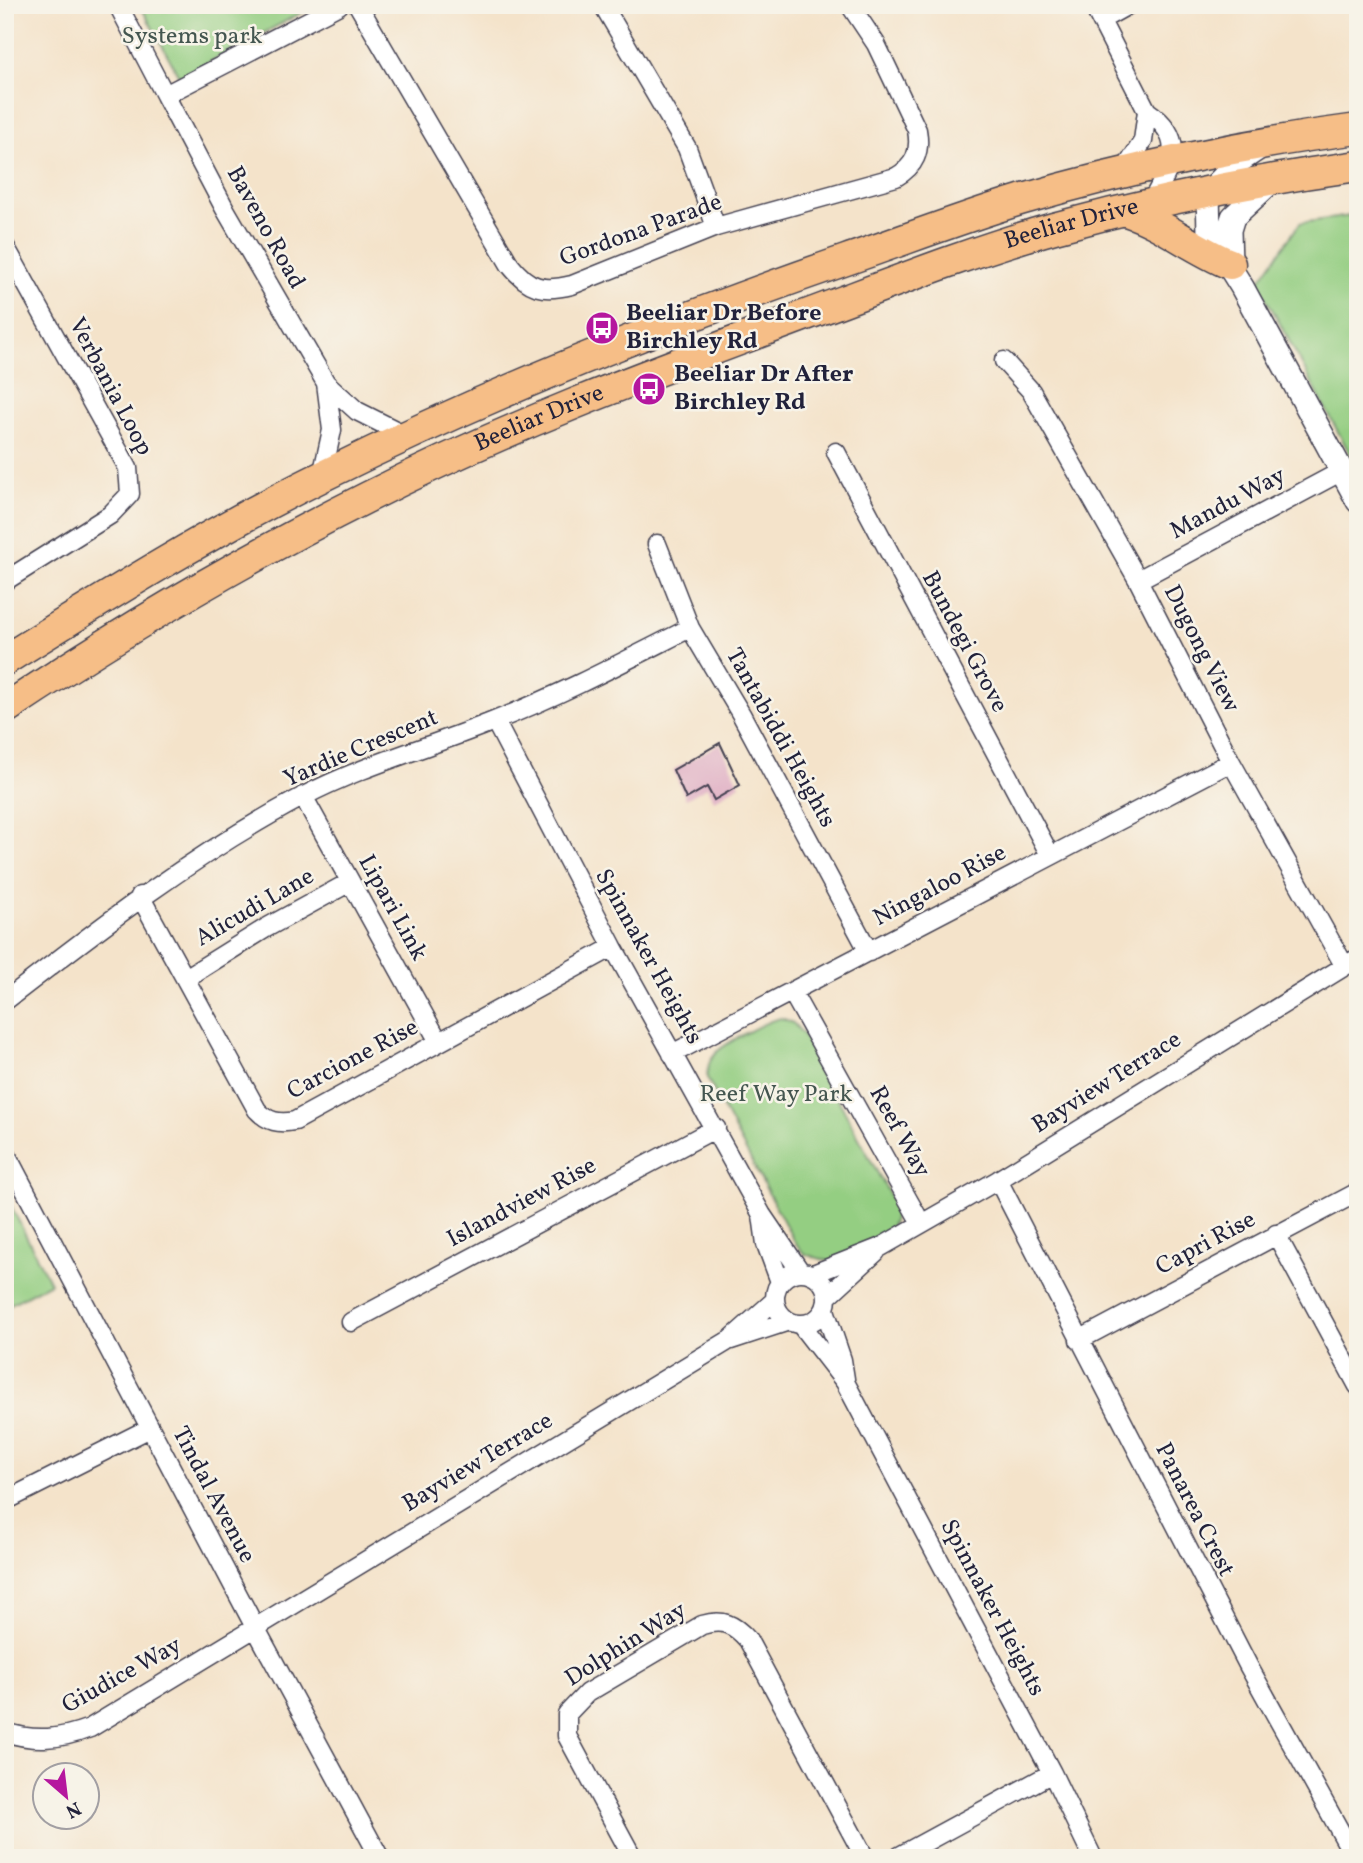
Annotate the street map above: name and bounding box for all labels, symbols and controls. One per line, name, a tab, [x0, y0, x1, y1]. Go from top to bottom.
park label: Systems park	[121, 20, 263, 54]
street label: Baveno Road	[217, 160, 313, 296]
street label: Gordona Parade	[555, 186, 727, 276]
street label: Beeliar Drive	[1000, 190, 1142, 259]
place label: Beeliar Dr Before Birchley Rd	[626, 297, 821, 359]
bus stop icon: Beeliar Dr Before Birchley Rd	[583, 309, 621, 347]
street label: Verbania Loop	[59, 312, 161, 462]
place label: Beeliar Dr After Birchley Rd	[674, 358, 853, 420]
bus stop icon: Beeliar Dr After Birchley Rd	[630, 370, 668, 408]
street label: Beeliar Drive	[469, 377, 609, 461]
street label: Mandu Way	[1164, 459, 1292, 549]
street label: Bundegi Grove	[912, 565, 1016, 719]
street label: Dugong View	[1154, 579, 1248, 719]
street label: Tantabiddi Heights	[716, 642, 844, 834]
street label: Yardie Crescent	[279, 701, 443, 797]
street label: Ningaloo Rise	[867, 837, 1013, 935]
street label: Lipari Link	[349, 849, 435, 967]
street label: Alicudi Lane	[189, 860, 321, 956]
street label: Spinnaker Heights	[586, 863, 710, 1051]
street label: Carcione Rise	[281, 1011, 425, 1109]
street label: Bayview Terrace	[1026, 1024, 1188, 1142]
park label: Reef Way Park	[699, 1078, 853, 1112]
street label: Reef Way	[860, 1080, 938, 1184]
street label: Islandview Rise	[441, 1149, 603, 1257]
street label: Capri Rise	[1150, 1203, 1262, 1285]
street label: Bayview Terrace	[396, 1405, 560, 1521]
street label: Tindal Avenue	[163, 1421, 263, 1569]
street label: Panarea Crest	[1146, 1437, 1242, 1583]
street label: Spinnaker Heights	[931, 1514, 1053, 1702]
street label: Dolphin Way	[559, 1594, 693, 1696]
street label: Giudice Way	[56, 1629, 188, 1723]
north arrow	[32, 1762, 102, 1832]
text: N	[61, 1795, 85, 1824]

